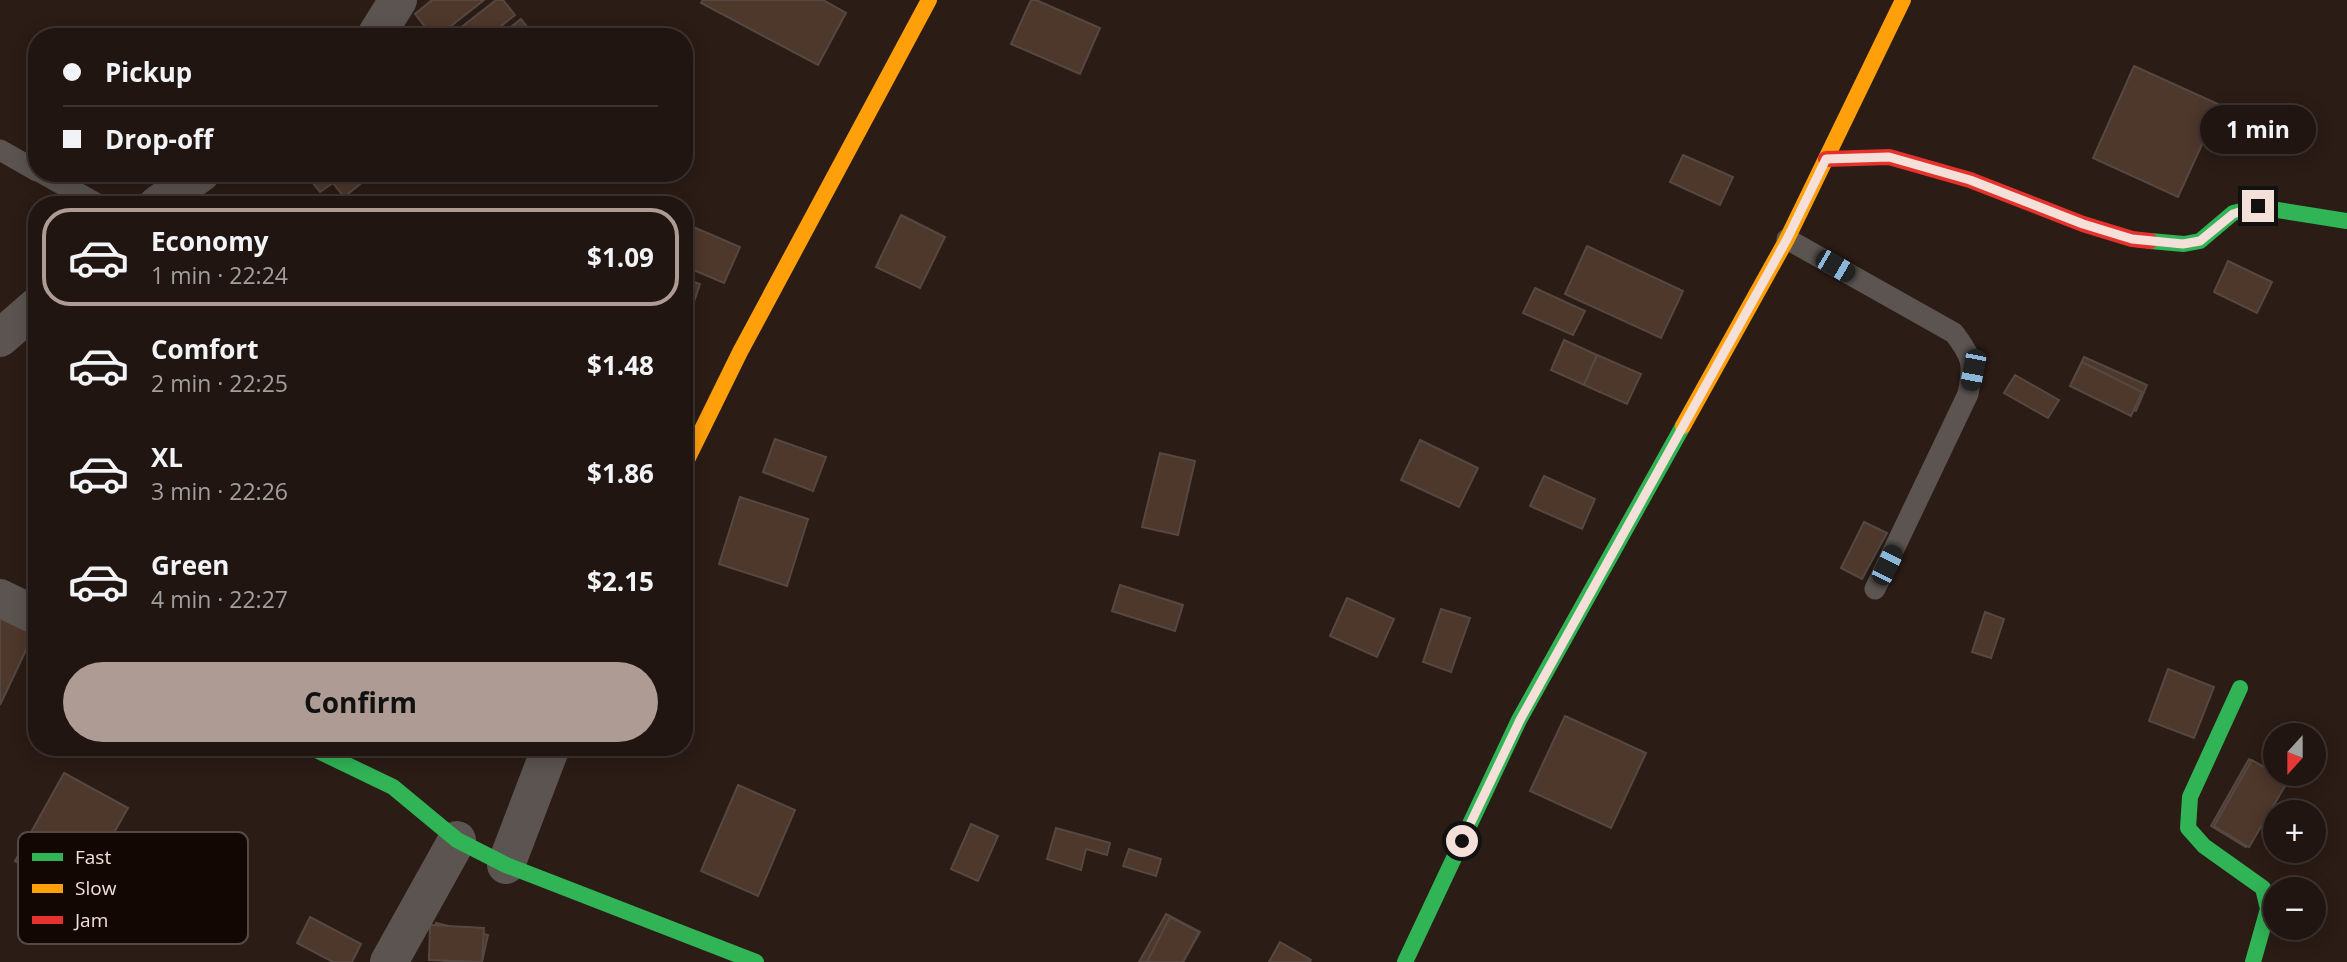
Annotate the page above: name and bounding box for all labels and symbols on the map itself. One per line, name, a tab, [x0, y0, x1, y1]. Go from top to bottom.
callout: 1 min	[2200, 104, 2316, 154]
route end	[2242, 190, 2274, 222]
car	[1812, 246, 1859, 286]
car	[1959, 347, 1988, 393]
car	[1869, 542, 1906, 588]
north arrow	[2263, 723, 2326, 786]
route start	[1446, 825, 1478, 857]
legend	[18, 832, 248, 944]
text: Fast	[75, 844, 111, 870]
text: Slow	[75, 875, 117, 901]
text: Jam	[73, 907, 108, 933]

